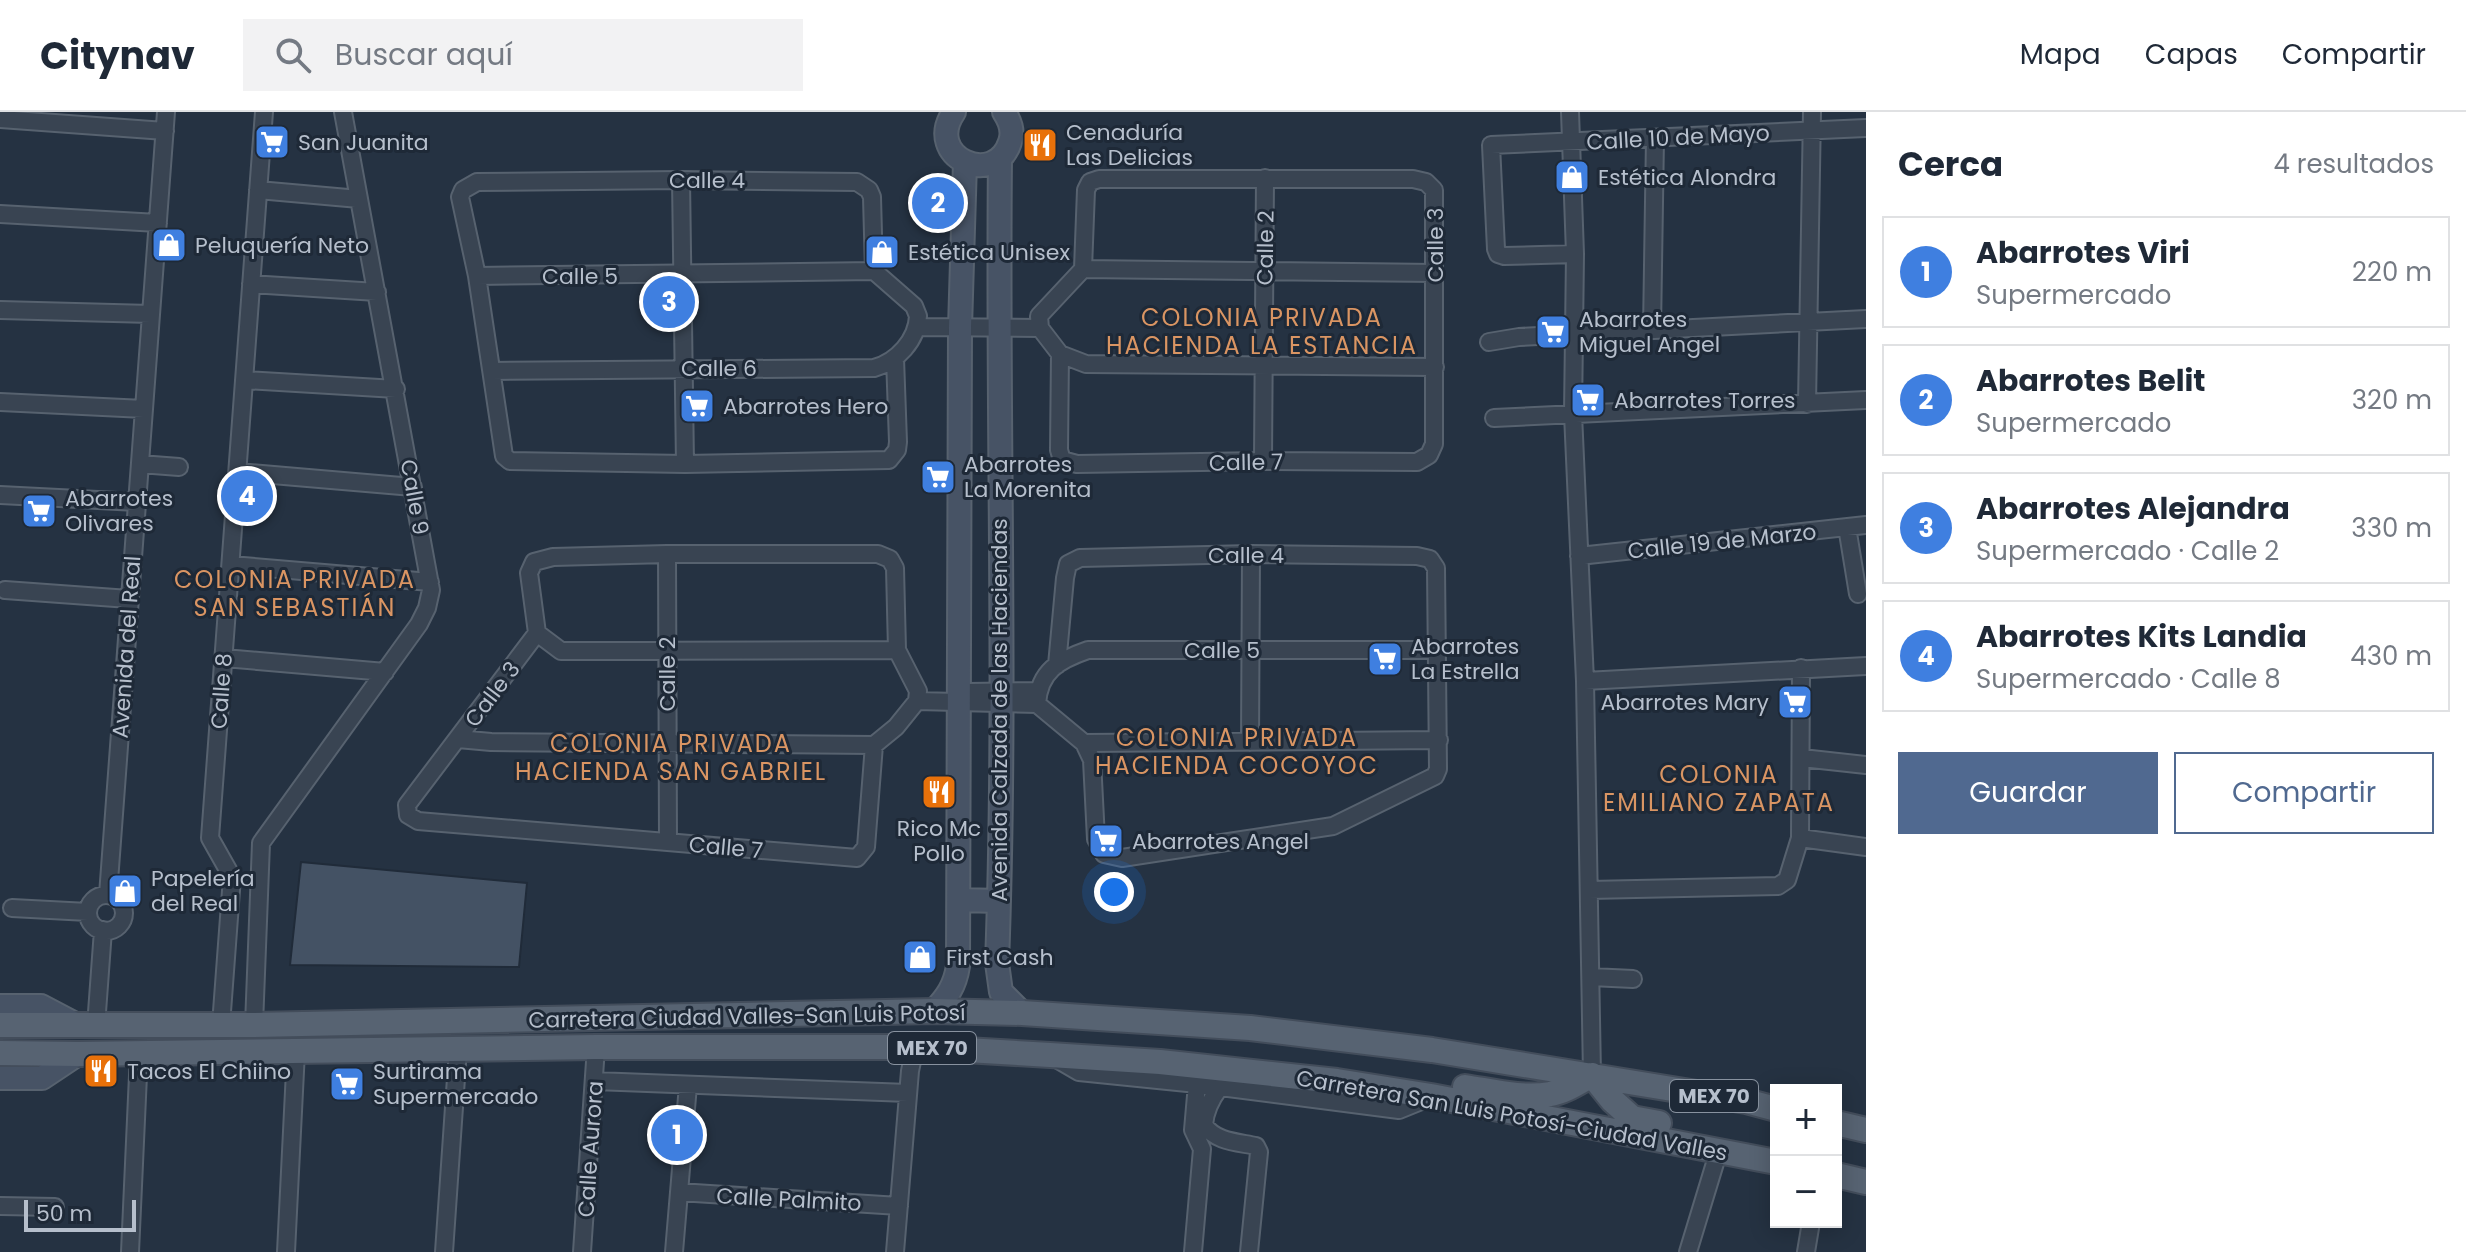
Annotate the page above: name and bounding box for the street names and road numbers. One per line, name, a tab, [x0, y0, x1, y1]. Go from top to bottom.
street label: Calle 10 de Mayo	[1586, 117, 1771, 158]
street label: Calle 4	[669, 165, 745, 196]
street label: Calle 3	[1420, 207, 1451, 283]
street label: Calle 2	[1249, 210, 1282, 286]
street label: Calle 5	[542, 261, 618, 292]
street label: Calle 6	[681, 353, 757, 384]
street label: Calle 7	[1209, 446, 1283, 479]
street label: Calle 9	[393, 457, 436, 537]
street label: Calle 19 de Marzo	[1626, 516, 1818, 567]
street label: Avenida Calzada de las Haciendas	[984, 518, 1015, 902]
street label: Calle 4	[1208, 540, 1284, 571]
street label: Avenida del Real	[105, 555, 148, 739]
street label: Calle 5	[1184, 635, 1260, 666]
street label: Calle 2	[652, 637, 683, 711]
street label: Calle 8	[203, 652, 240, 730]
street label: Calle 3	[457, 655, 527, 734]
street label: Calle 7	[688, 829, 764, 866]
street label: Carretera Ciudad Valles-San Luis Potosí	[528, 997, 966, 1036]
road number: MEX 70	[888, 1032, 976, 1064]
street label: Carretera San Luis Potosí-Ciudad Valles	[1294, 1062, 1730, 1169]
street label: Calle Aurora	[570, 1080, 611, 1218]
road number: MEX 70	[1670, 1080, 1758, 1112]
street label: Calle Palmito	[716, 1180, 862, 1219]

